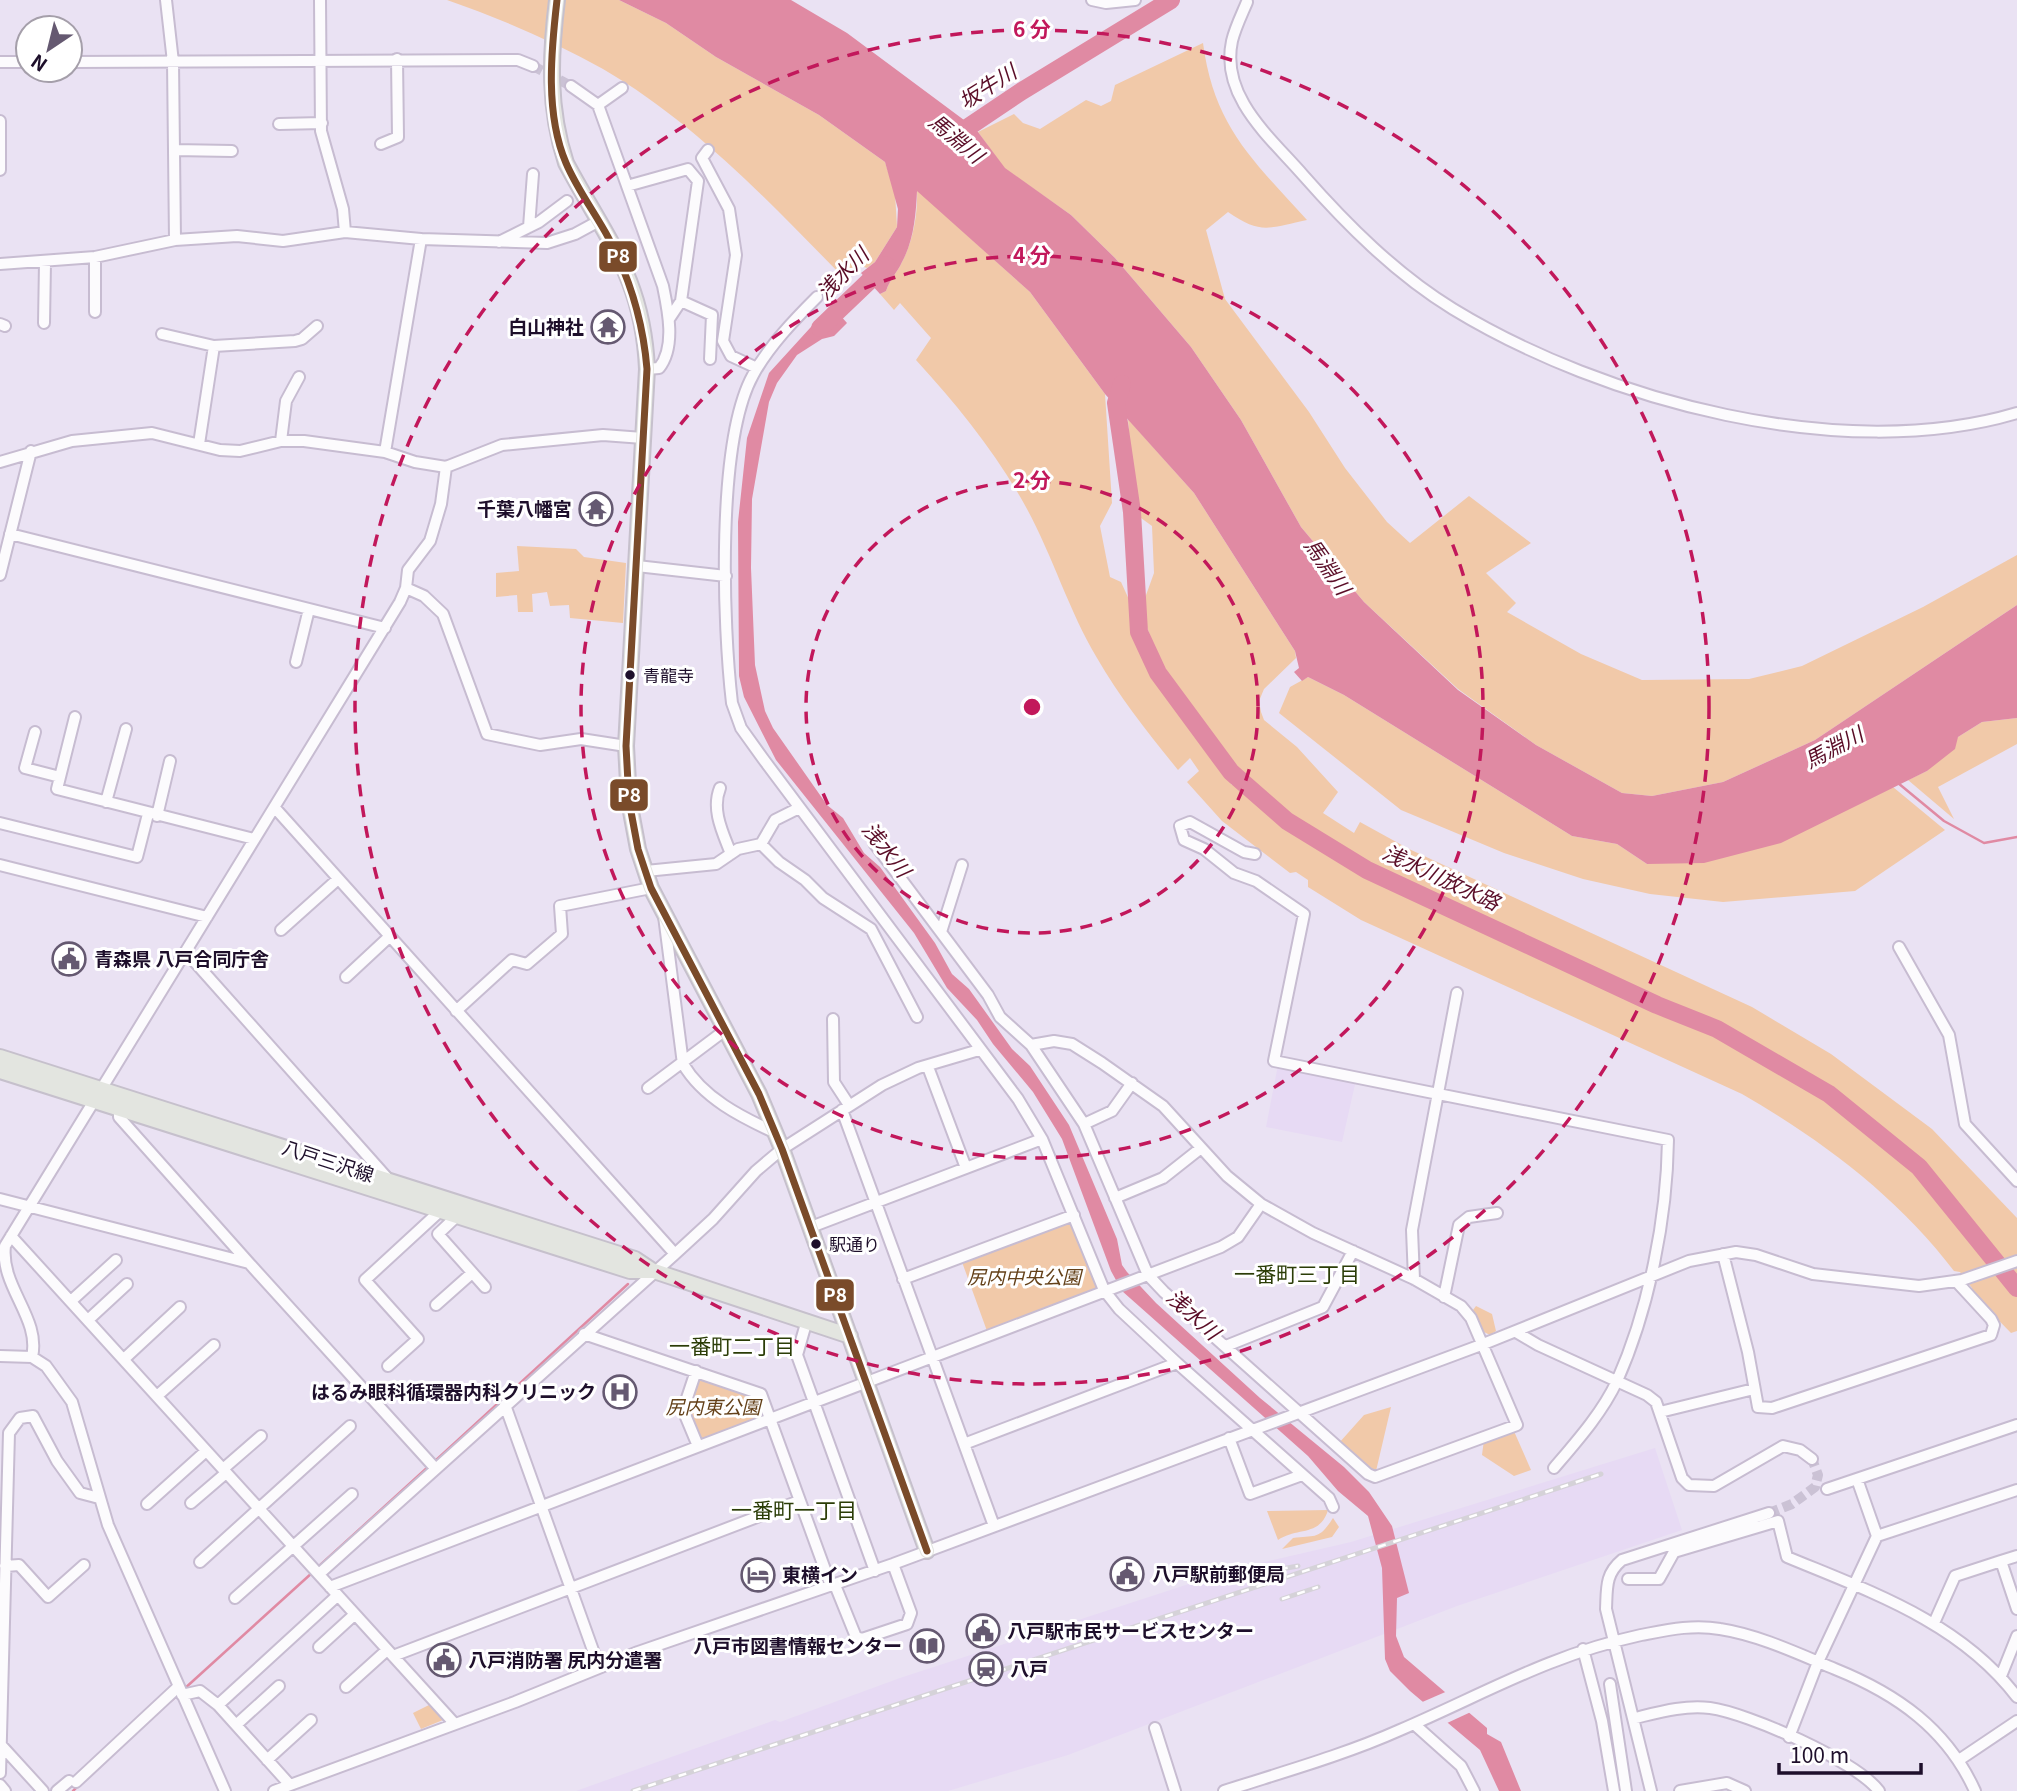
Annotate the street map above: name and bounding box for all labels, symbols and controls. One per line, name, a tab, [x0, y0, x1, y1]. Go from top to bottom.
text: 6 分	[1013, 13, 1051, 43]
north arrow	[14, 14, 84, 84]
text: N	[25, 49, 52, 79]
water label: 坂牛川	[952, 55, 1023, 115]
water label: 馬淵川	[924, 106, 993, 170]
water label: 浅水川	[809, 238, 876, 305]
text: 4 分	[1013, 239, 1051, 269]
line badge: P8	[598, 240, 638, 273]
text: P8	[606, 241, 630, 268]
temple icon: 白山神社	[589, 308, 627, 346]
place label: 白山神社	[508, 312, 584, 339]
text: 2 分	[1013, 464, 1051, 494]
temple icon: 千葉八幡宮	[577, 490, 615, 528]
place label: 千葉八幡宮	[477, 494, 572, 521]
water label: 馬淵川	[1298, 531, 1360, 602]
place label: 青龍寺	[643, 662, 694, 687]
marker: 青龍寺	[623, 668, 637, 682]
centre of rings	[1020, 695, 1044, 719]
water label: 馬淵川	[1798, 717, 1870, 774]
line badge: P8	[609, 778, 649, 812]
text: P8	[617, 780, 641, 807]
water label: 浅水川	[856, 815, 920, 884]
water label: 浅水川放水路	[1378, 836, 1507, 917]
public building icon: 青森県 八戸合同庁舎	[50, 940, 88, 978]
place label: 青森県 八戸合同庁舎	[94, 944, 269, 971]
street label: 八戸三沢線	[279, 1132, 378, 1187]
place label: 駅通り	[829, 1231, 880, 1256]
marker: 駅通り	[809, 1237, 823, 1251]
district label: 一番町三丁目	[1234, 1258, 1360, 1288]
park label: 尻内中央公園	[967, 1262, 1084, 1289]
line badge: P8	[815, 1278, 855, 1312]
text: P8	[823, 1280, 847, 1307]
water label: 浅水川	[1161, 1281, 1229, 1347]
district label: 一番町二丁目	[669, 1330, 795, 1360]
hospital icon: はるみ眼科循環器内科クリニック	[601, 1373, 639, 1411]
place label: はるみ眼科循環器内科クリニック	[311, 1377, 596, 1404]
park label: 尻内東公園	[665, 1392, 763, 1419]
district label: 一番町一丁目	[731, 1494, 857, 1524]
public building icon: 八戸駅前郵便局	[1108, 1555, 1146, 1593]
hotel icon: 東横イン	[739, 1556, 777, 1594]
place label: 八戸駅前郵便局	[1152, 1559, 1285, 1586]
place label: 東横イン	[782, 1560, 858, 1587]
public building icon: 八戸駅市民サービスセンター	[964, 1612, 1002, 1650]
place label: 八戸駅市民サービスセンター	[1007, 1616, 1254, 1643]
library icon: 八戸市図書情報センター	[908, 1627, 946, 1665]
place label: 八戸市図書情報センター	[693, 1631, 902, 1658]
public building icon: 八戸消防署 尻内分遣署	[425, 1641, 463, 1679]
place label: 八戸消防署 尻内分遣署	[468, 1645, 662, 1672]
station icon: 八戸	[967, 1650, 1005, 1688]
place label: 八戸	[1010, 1654, 1048, 1681]
scale bar	[1779, 1732, 1921, 1776]
text: 100 m	[1790, 1739, 1849, 1769]

